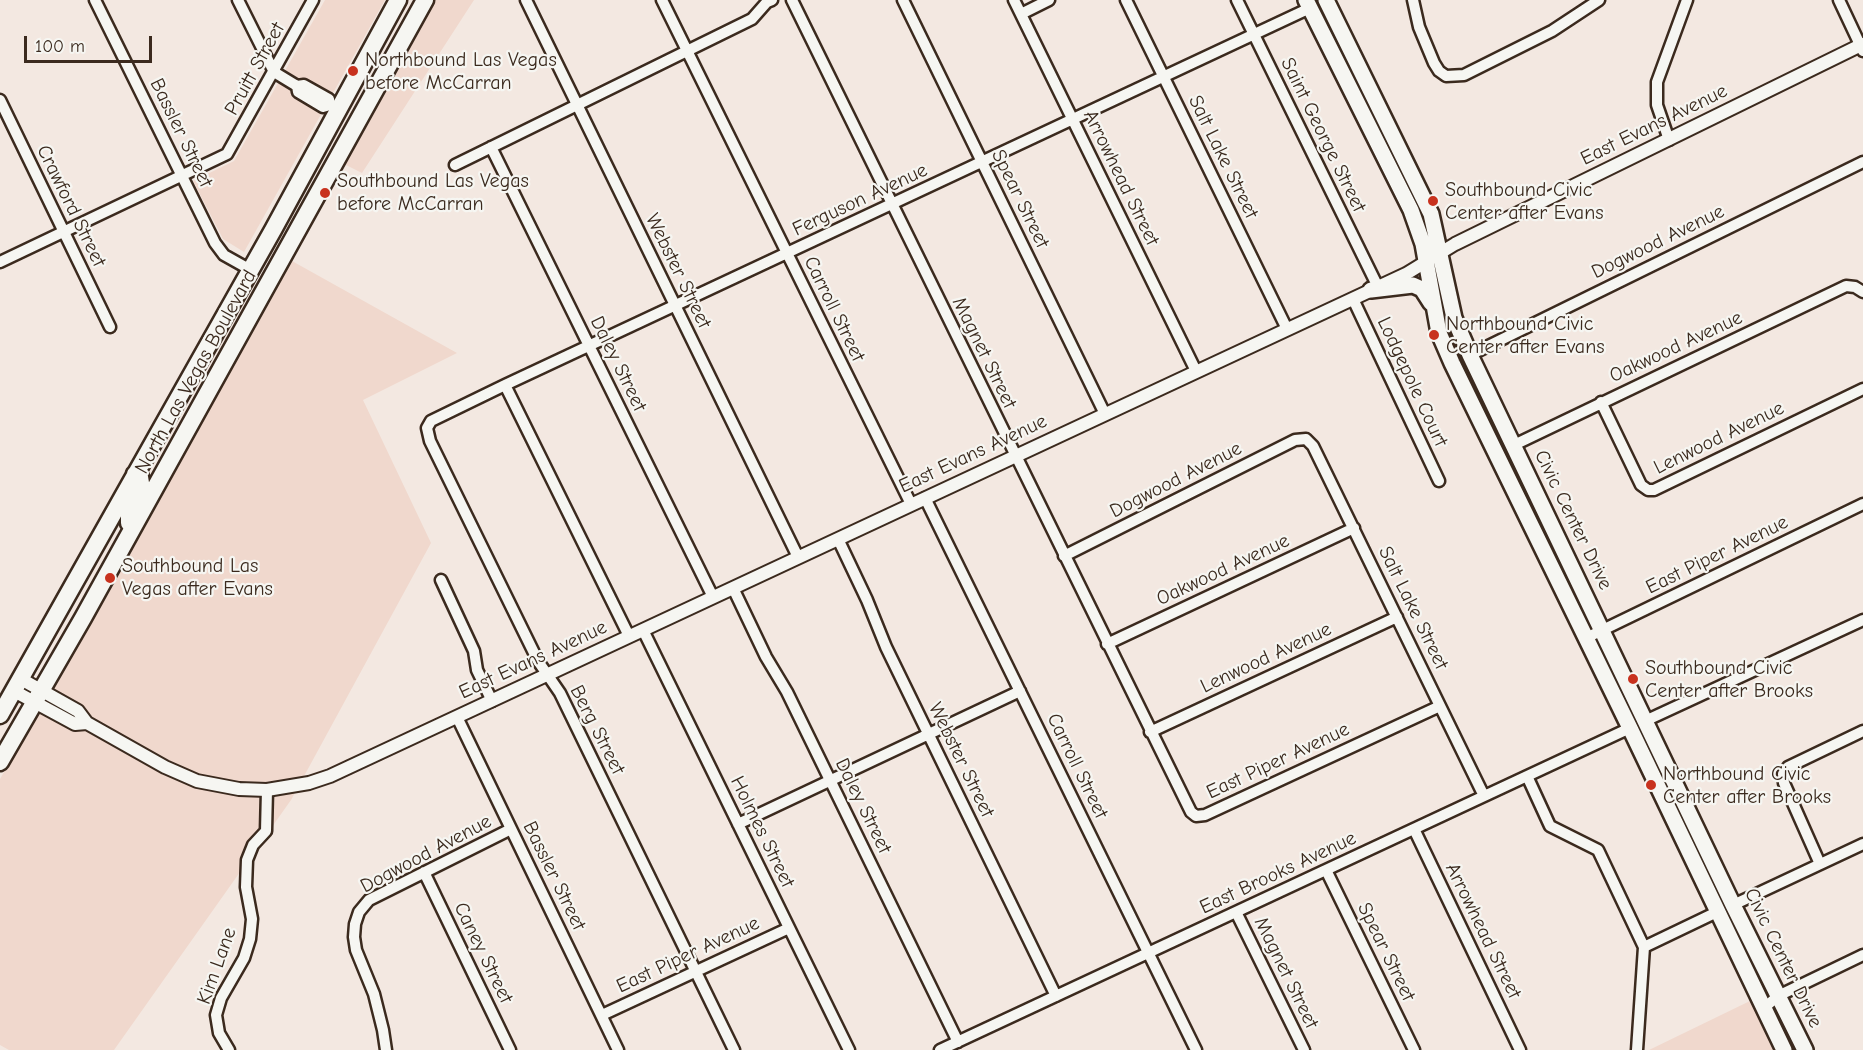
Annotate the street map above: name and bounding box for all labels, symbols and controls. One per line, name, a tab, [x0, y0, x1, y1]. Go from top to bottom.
street label: Pruitt Street	[220, 19, 290, 119]
scale bar	[27, 24, 154, 62]
text: 100 m	[35, 36, 85, 57]
place label: Northbound Las Vegas before McCarran	[365, 48, 557, 95]
street label: Saint George Street	[1275, 54, 1371, 216]
marker: Northbound Las Vegas before McCarran	[346, 64, 360, 78]
street label: Bassler Street	[144, 75, 218, 191]
street label: East Evans Avenue	[1577, 79, 1731, 171]
street label: Salt Lake Street	[1183, 91, 1263, 223]
street label: Arrowhead Street	[1078, 106, 1164, 250]
street label: Crawford Street	[31, 141, 111, 271]
street label: Spear Street	[986, 146, 1054, 252]
street label: Ferguson Avenue	[789, 158, 931, 242]
place label: Southbound Las Vegas before McCarran	[337, 169, 529, 216]
place label: Southbound Civic Center after Evans	[1445, 178, 1604, 225]
marker: Southbound Las Vegas before McCarran	[318, 186, 332, 200]
marker: Southbound Civic Center after Evans	[1426, 194, 1440, 208]
street label: Dogwood Avenue	[1588, 199, 1728, 285]
street label: Webster Street	[640, 210, 716, 332]
street label: Carroll Street	[798, 252, 870, 366]
street label: North Las Vegas Boulevard	[130, 266, 262, 478]
street label: Magnet Street	[947, 293, 1021, 413]
street label: Oakwood Avenue	[1606, 306, 1746, 388]
street label: Daley Street	[585, 312, 651, 416]
place label: Northbound Civic Center after Evans	[1446, 312, 1605, 359]
street label: Lodgepole Court	[1371, 313, 1453, 451]
marker: Northbound Civic Center after Evans	[1427, 328, 1441, 342]
street label: Lenwood Avenue	[1650, 396, 1788, 480]
street label: East Evans Avenue	[895, 409, 1051, 499]
street label: Dogwood Avenue	[1106, 436, 1246, 524]
street label: Civic Center Drive	[1529, 446, 1617, 594]
street label: East Piper Avenue	[1642, 510, 1792, 600]
street label: Oakwood Avenue	[1153, 529, 1293, 611]
street label: Salt Lake Street	[1373, 542, 1453, 674]
place label: Southbound Las Vegas after Evans	[122, 554, 273, 601]
marker: Southbound Las Vegas after Evans	[103, 571, 117, 585]
street label: East Evans Avenue	[455, 615, 611, 705]
street label: Lenwood Avenue	[1197, 617, 1335, 699]
place label: Southbound Civic Center after Brooks	[1645, 656, 1813, 703]
marker: Southbound Civic Center after Brooks	[1626, 672, 1640, 686]
street label: Berg Street	[564, 681, 630, 779]
street label: Webster Street	[923, 699, 999, 821]
street label: Carroll Street	[1041, 709, 1113, 823]
street label: East Piper Avenue	[1203, 717, 1353, 805]
street label: Daley Street	[830, 754, 896, 858]
place label: Northbound Civic Center after Brooks	[1663, 762, 1831, 809]
street label: Holmes Street	[725, 772, 799, 892]
marker: Northbound Civic Center after Brooks	[1644, 778, 1658, 792]
street label: Dogwood Avenue	[356, 809, 496, 899]
street label: Bassler Street	[517, 818, 591, 934]
street label: East Brooks Avenue	[1196, 826, 1360, 920]
street label: Arrowhead Street	[1440, 859, 1526, 1003]
street label: Civic Center Drive	[1739, 884, 1827, 1032]
street label: Caney Street	[448, 899, 518, 1007]
street label: Spear Street	[1352, 899, 1420, 1005]
street label: East Piper Avenue	[613, 911, 763, 999]
street label: Magnet Street	[1249, 913, 1323, 1033]
street label: Kim Lane	[192, 924, 242, 1008]

